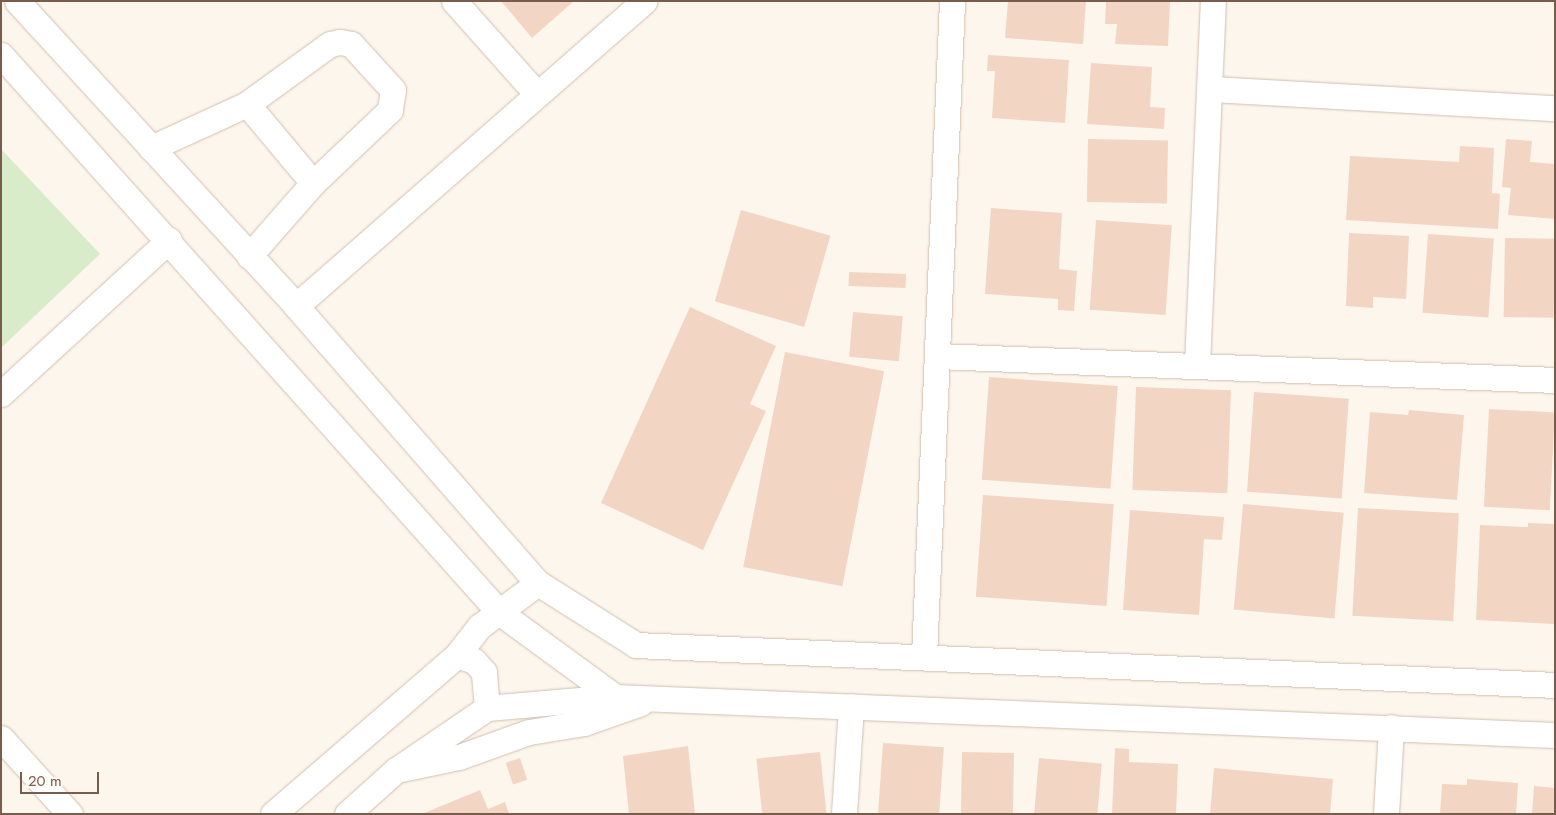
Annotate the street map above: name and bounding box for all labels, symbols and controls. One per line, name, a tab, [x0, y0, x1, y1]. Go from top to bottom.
scale bar	[22, 762, 101, 794]
text: 20 m	[28, 770, 62, 792]

